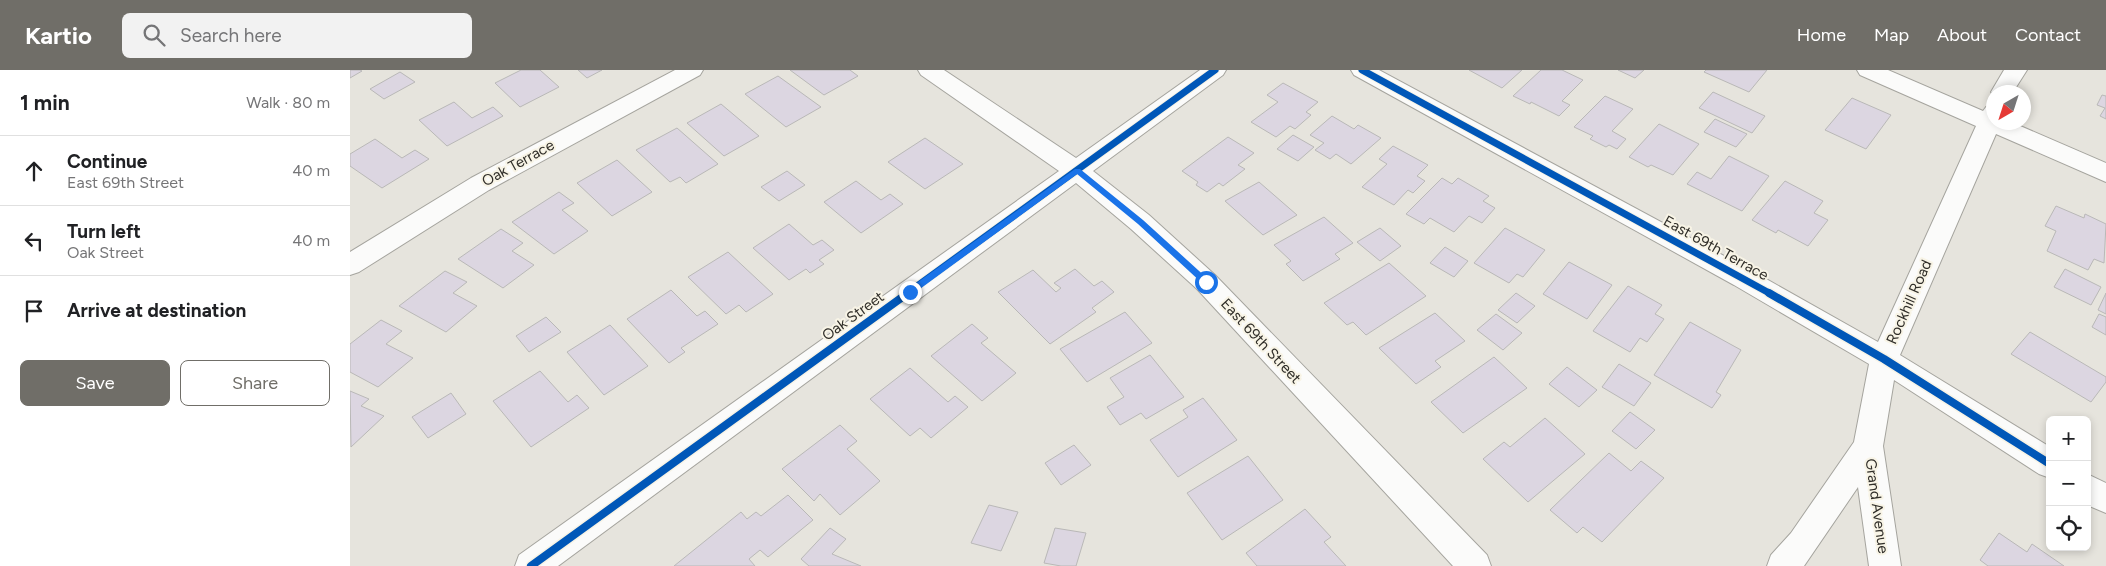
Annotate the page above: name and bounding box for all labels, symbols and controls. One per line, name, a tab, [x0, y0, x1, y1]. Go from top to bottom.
search box	[122, 13, 472, 58]
text: Kartio	[25, 21, 92, 50]
icon: search	[140, 21, 168, 49]
text: Search here	[180, 24, 282, 47]
text: Home	[1797, 24, 1846, 46]
text: Map	[1874, 24, 1909, 46]
text: About	[1937, 24, 1987, 46]
text: Contact	[2015, 24, 2081, 46]
north arrow	[1986, 85, 2031, 130]
text: 1 min	[20, 90, 70, 115]
text: Walk · 80 m	[246, 93, 330, 112]
street label: Oak Terrace	[479, 136, 557, 190]
text: Continue	[67, 150, 147, 173]
icon: ahead	[20, 157, 48, 185]
text: 40 m	[292, 161, 330, 180]
text: East 69th Street	[67, 173, 184, 192]
street label: East 69th Terrace	[1660, 212, 1772, 284]
text: Turn left	[67, 220, 141, 243]
icon: left	[20, 227, 48, 255]
text: 40 m	[292, 231, 330, 250]
text: Oak Street	[67, 243, 144, 262]
street label: Rockhill Road	[1882, 257, 1936, 347]
route start	[1195, 271, 1218, 294]
route end	[899, 281, 922, 304]
street label: Oak Street	[818, 287, 888, 345]
street label: East 69th Street	[1217, 295, 1305, 387]
icon: arrive	[20, 297, 48, 325]
text: Arrive at destination	[67, 299, 246, 322]
button: Save	[20, 360, 170, 406]
button: Share	[180, 360, 330, 406]
map controls	[2046, 416, 2091, 551]
button: +	[2046, 416, 2091, 461]
street label: Grand Avenue	[1861, 457, 1893, 555]
button: −	[2046, 461, 2091, 506]
button: locate	[2046, 506, 2091, 551]

